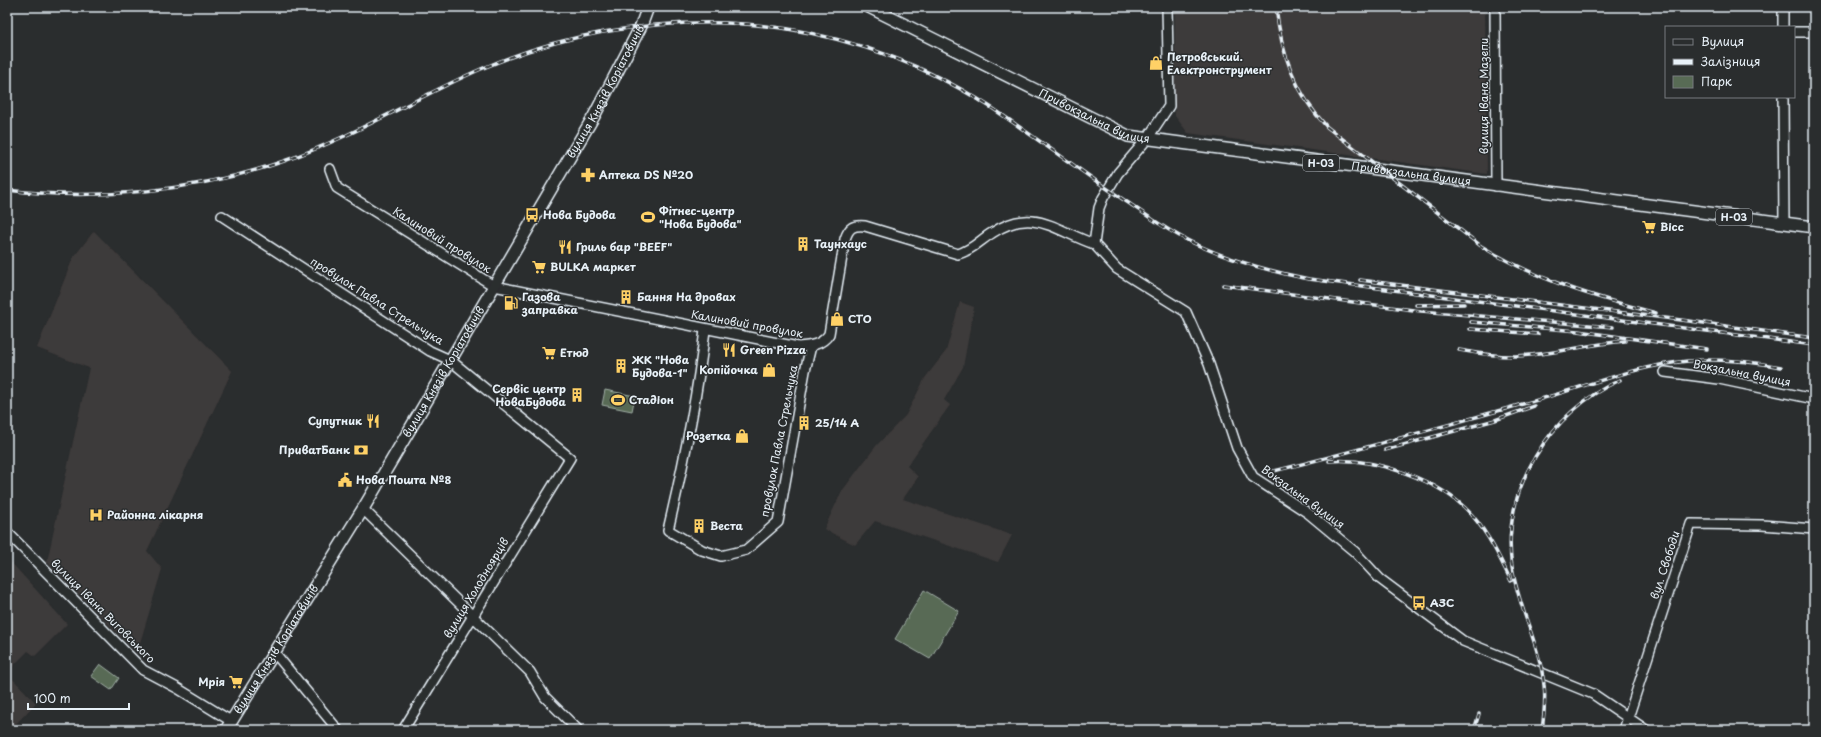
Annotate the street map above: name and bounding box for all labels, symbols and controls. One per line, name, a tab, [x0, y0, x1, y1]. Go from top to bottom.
street label: вулиця Князів Коріатовичів	[562, 21, 648, 161]
legend	[1665, 26, 1795, 98]
text: Вулиця	[1701, 32, 1744, 50]
street label: вулиця Івана Мазепи	[1475, 38, 1492, 154]
place label: Петровський. Електронструмент	[1167, 48, 1272, 78]
text: Залізниця	[1700, 52, 1760, 70]
shop icon: Петровський. Електронструмент	[1148, 55, 1164, 71]
text: Парк	[1701, 72, 1733, 90]
street label: Привокзальна вулиця	[1036, 84, 1151, 147]
road number: Н-03	[1303, 155, 1339, 171]
street label: Привокзальна вулиця	[1350, 157, 1472, 189]
place label: Аптека DS №20	[599, 166, 693, 183]
pharmacy icon: Аптека DS №20	[580, 167, 596, 183]
street label: Калиновий провулок	[390, 202, 495, 277]
place label: Фітнес-центр "Нова Будова"	[659, 202, 742, 232]
place label: Нова Будова	[543, 206, 616, 223]
bus stop icon: Нова Будова	[524, 207, 540, 223]
sports icon: Фітнес-центр "Нова Будова"	[640, 209, 656, 225]
road number: Н-03	[1716, 209, 1752, 225]
place label: Вісс	[1660, 218, 1684, 235]
supermarket icon: Вісс	[1641, 219, 1657, 235]
place label: Таунхаус	[814, 235, 867, 252]
building icon: Таунхаус	[795, 236, 811, 252]
place label: Гриль бар "BEEF"	[576, 238, 672, 255]
restaurant icon: Гриль бар "BEEF"	[557, 239, 573, 255]
street label: провулок Павла Стрельчука	[307, 253, 447, 349]
place label: BULKA маркет	[550, 258, 636, 275]
supermarket icon: BULKA маркет	[531, 259, 547, 275]
place label: Газова заправка	[521, 288, 579, 318]
place label: Бання На дровах	[637, 288, 736, 305]
building icon: Бання На дровах	[618, 289, 634, 305]
fuel station icon: Газова заправка	[503, 295, 519, 311]
street label: вулиця Князів Коріатовичів	[398, 303, 488, 440]
street label: Калиновий провулок	[690, 305, 805, 342]
place label: СТО	[848, 310, 872, 327]
shop icon: СТО	[829, 311, 845, 327]
place label: Green Pizza	[740, 341, 807, 358]
restaurant icon: Green Pizza	[721, 342, 737, 358]
place label: Етюд	[560, 344, 589, 361]
supermarket icon: Етюд	[541, 345, 557, 361]
place label: ЖК "Нова Будова-1"	[631, 351, 690, 381]
street label: Вокзальна вулиця	[1692, 355, 1792, 390]
building icon: ЖК "Нова Будова-1"	[613, 358, 629, 374]
place label: Копійочка	[699, 361, 758, 378]
shop icon: Копійочка	[761, 362, 777, 378]
street label: провулок Павла Стрельчука	[755, 363, 802, 518]
place label: Сервіс центр НоваБудова	[492, 380, 567, 410]
building icon: Сервіс центр НоваБудова	[569, 387, 585, 403]
place label: Стадіон	[629, 391, 674, 408]
sports icon: Стадіон	[610, 392, 626, 408]
place label: Супутник	[308, 412, 363, 429]
restaurant icon: Супутник	[365, 413, 381, 429]
place label: 25/14 А	[815, 414, 860, 431]
building icon: 25/14 А	[796, 415, 812, 431]
place label: Розетка	[686, 427, 731, 444]
shop icon: Розетка	[734, 428, 750, 444]
place label: ПриватБанк	[279, 441, 351, 458]
bank icon: ПриватБанк	[353, 442, 369, 458]
street label: Вокзальна вулиця	[1258, 461, 1348, 533]
place label: Нова Пошта №8	[356, 471, 451, 488]
public building icon: Нова Пошта №8	[337, 472, 353, 488]
place label: Районна лікарня	[107, 506, 203, 523]
hospital icon: Районна лікарня	[88, 507, 104, 523]
place label: Веста	[710, 517, 743, 534]
building icon: Веста	[691, 518, 707, 534]
street label: вул. Свободи	[1645, 528, 1684, 601]
street label: вулиця Холодноярців	[439, 534, 512, 641]
street label: вулиця Івана Виговського	[47, 555, 159, 667]
street label: вулиця Князів Коріатовичів	[229, 581, 322, 717]
place label: АЗС	[1430, 594, 1454, 611]
bus stop icon: АЗС	[1411, 595, 1427, 611]
place label: Мрія	[198, 673, 225, 690]
supermarket icon: Мрія	[228, 674, 244, 690]
scale bar	[28, 685, 129, 711]
text: 100 m	[34, 689, 71, 707]

